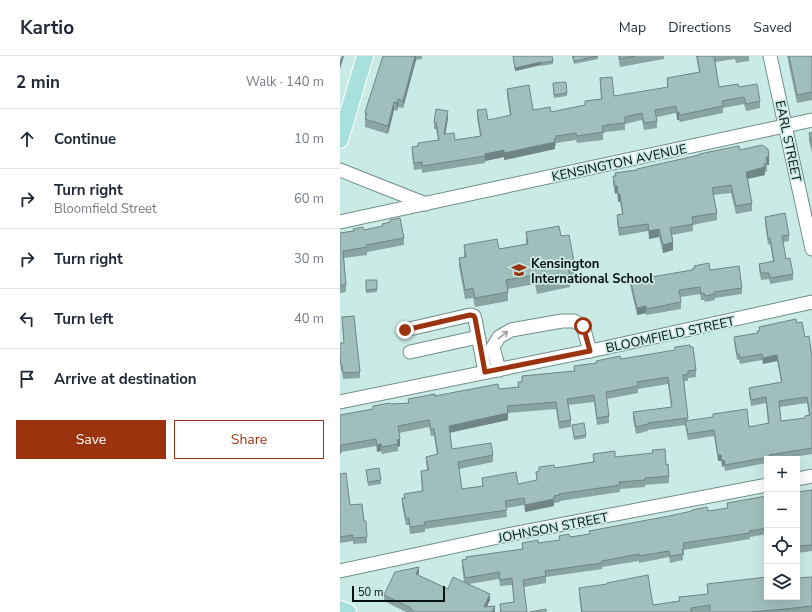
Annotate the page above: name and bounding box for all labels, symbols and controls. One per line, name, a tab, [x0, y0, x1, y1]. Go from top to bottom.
text: Kartio	[20, 15, 74, 41]
text: Map	[619, 18, 646, 37]
text: Directions	[668, 18, 731, 37]
text: Saved	[753, 18, 792, 37]
text: 2 min	[16, 71, 60, 94]
text: Walk · 140 m	[246, 73, 324, 91]
street label: EARL STREET	[771, 99, 806, 184]
icon: ahead	[16, 128, 38, 150]
text: Continue	[54, 129, 116, 149]
text: 10 m	[294, 130, 324, 148]
street label: KENSINGTON AVENUE	[550, 140, 688, 186]
text: Turn right	[54, 180, 123, 200]
icon: right	[16, 188, 38, 210]
text: 60 m	[294, 190, 324, 208]
text: Bloomfield Street	[54, 200, 157, 218]
icon: right	[16, 248, 38, 270]
text: Turn right	[54, 249, 123, 269]
text: 30 m	[294, 250, 324, 268]
place label: Kensington International School	[531, 255, 654, 288]
school or university icon: Kensington International School	[510, 261, 528, 279]
icon: left	[16, 308, 38, 330]
text: Turn left	[54, 309, 113, 329]
text: 40 m	[294, 310, 324, 328]
street label: BLOOMFIELD STREET	[604, 312, 737, 357]
route start	[574, 317, 592, 335]
route end	[396, 321, 414, 339]
one-way arrow	[497, 331, 508, 339]
icon: arrive	[16, 368, 38, 390]
text: Arrive at destination	[54, 369, 197, 389]
button: Save	[16, 420, 166, 459]
button: Share	[174, 420, 324, 459]
map controls	[764, 456, 800, 600]
button: +	[764, 456, 800, 492]
button: −	[764, 492, 800, 528]
street label: JOHNSON STREET	[496, 508, 610, 548]
button: locate	[764, 528, 800, 564]
button: layers	[764, 564, 800, 600]
scale bar	[352, 584, 445, 603]
text: 50 m	[358, 585, 383, 600]

